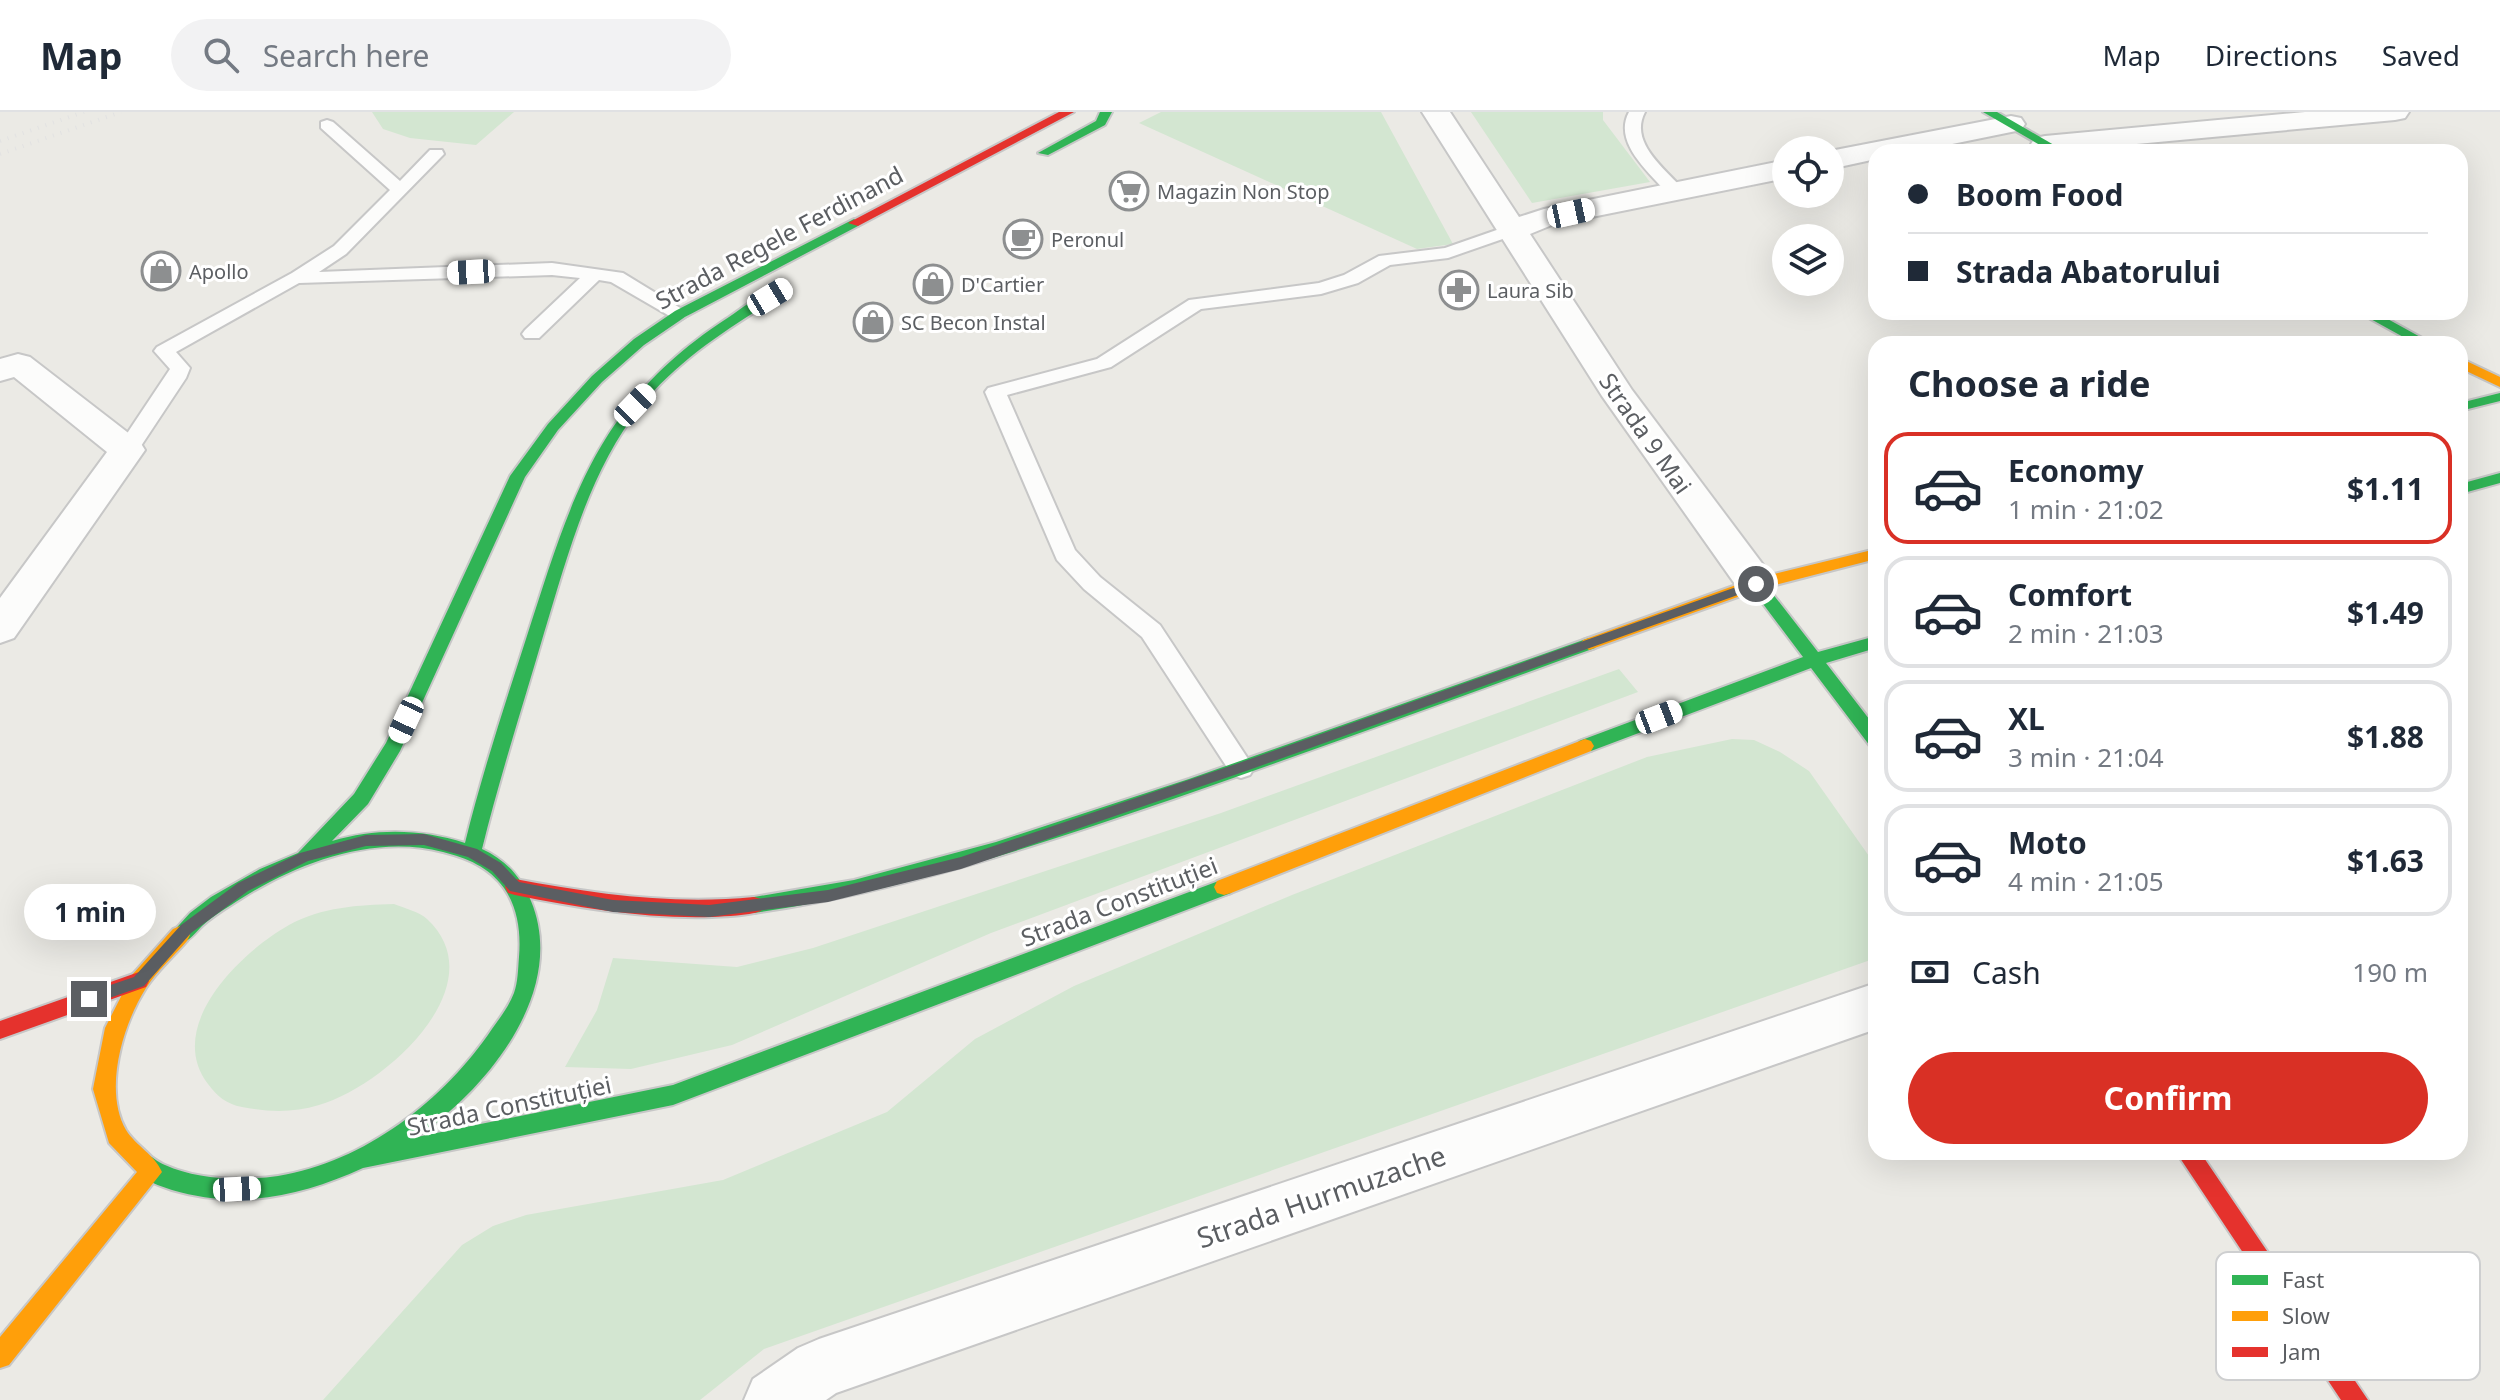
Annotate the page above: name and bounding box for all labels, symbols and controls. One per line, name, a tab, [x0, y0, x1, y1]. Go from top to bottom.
search box	[171, 19, 731, 91]
text: Map	[40, 29, 123, 81]
icon: search	[199, 33, 243, 77]
text: Search here	[263, 35, 430, 76]
text: Map	[2102, 36, 2161, 74]
text: Directions	[2205, 36, 2338, 74]
text: Saved	[2382, 36, 2460, 74]
map controls	[1772, 136, 1844, 296]
button: locate	[1772, 136, 1844, 208]
street label: Strada Regele Ferdinand	[649, 158, 909, 316]
supermarket icon: Magazin Non Stop	[1108, 170, 1150, 212]
text: Boom Food	[1956, 174, 2123, 215]
place label: Magazin Non Stop	[1157, 178, 1329, 205]
car	[1545, 196, 1597, 230]
cafe icon: Peronul	[1002, 218, 1044, 260]
button: layers	[1772, 224, 1844, 296]
place label: Peronul	[1051, 226, 1124, 253]
shop icon: Apollo	[140, 250, 182, 292]
text: Strada Abatorului	[1956, 251, 2221, 292]
place label: Apollo	[189, 258, 249, 285]
car	[446, 259, 496, 285]
shop icon: D'Cartier	[912, 263, 954, 305]
pharmacy icon: Laura Sib	[1438, 269, 1480, 311]
place label: D'Cartier	[961, 271, 1044, 298]
car	[743, 274, 797, 320]
place label: Laura Sib	[1487, 277, 1574, 304]
shop icon: SC Becon Instal	[852, 301, 894, 343]
place label: SC Becon Instal	[901, 309, 1046, 336]
text: Choose a ride	[1908, 359, 2150, 408]
street label: Strada 9 Mai	[1592, 366, 1700, 500]
car	[610, 379, 660, 431]
text: Economy	[2008, 450, 2144, 491]
icon: car	[1912, 452, 1984, 524]
text: $1.11	[2347, 468, 2424, 509]
text: 1 min · 21:02	[2008, 491, 2164, 527]
route start	[1738, 566, 1774, 602]
text: Comfort	[2008, 574, 2132, 615]
icon: car	[1912, 576, 1984, 648]
text: $1.49	[2347, 592, 2424, 633]
text: 2 min · 21:03	[2008, 615, 2164, 651]
car	[385, 693, 427, 747]
car	[1632, 697, 1686, 737]
text: XL	[2008, 698, 2045, 739]
icon: car	[1912, 700, 1984, 772]
text: $1.88	[2347, 716, 2424, 757]
text: 3 min · 21:04	[2008, 739, 2164, 775]
text: Moto	[2008, 822, 2087, 863]
icon: car	[1912, 824, 1984, 896]
text: $1.63	[2347, 840, 2424, 881]
street label: Strada Constituției	[1016, 848, 1222, 954]
text: 4 min · 21:05	[2008, 863, 2164, 899]
callout: 1 min	[23, 883, 155, 939]
text: 1 min	[54, 894, 126, 930]
icon: cash	[1908, 950, 1952, 994]
text: Cash	[1972, 952, 2041, 993]
text: 190 m	[2352, 954, 2428, 990]
route end	[71, 981, 107, 1017]
button: Confirm	[1908, 1052, 2428, 1144]
street label: Strada Constituției	[404, 1067, 614, 1143]
street label: Strada Hurmuzache	[1191, 1136, 1451, 1256]
car	[212, 1176, 262, 1202]
legend	[2216, 1252, 2480, 1380]
text: Fast	[2282, 1264, 2324, 1294]
text: Slow	[2282, 1300, 2331, 1330]
text: Jam	[2280, 1336, 2321, 1366]

